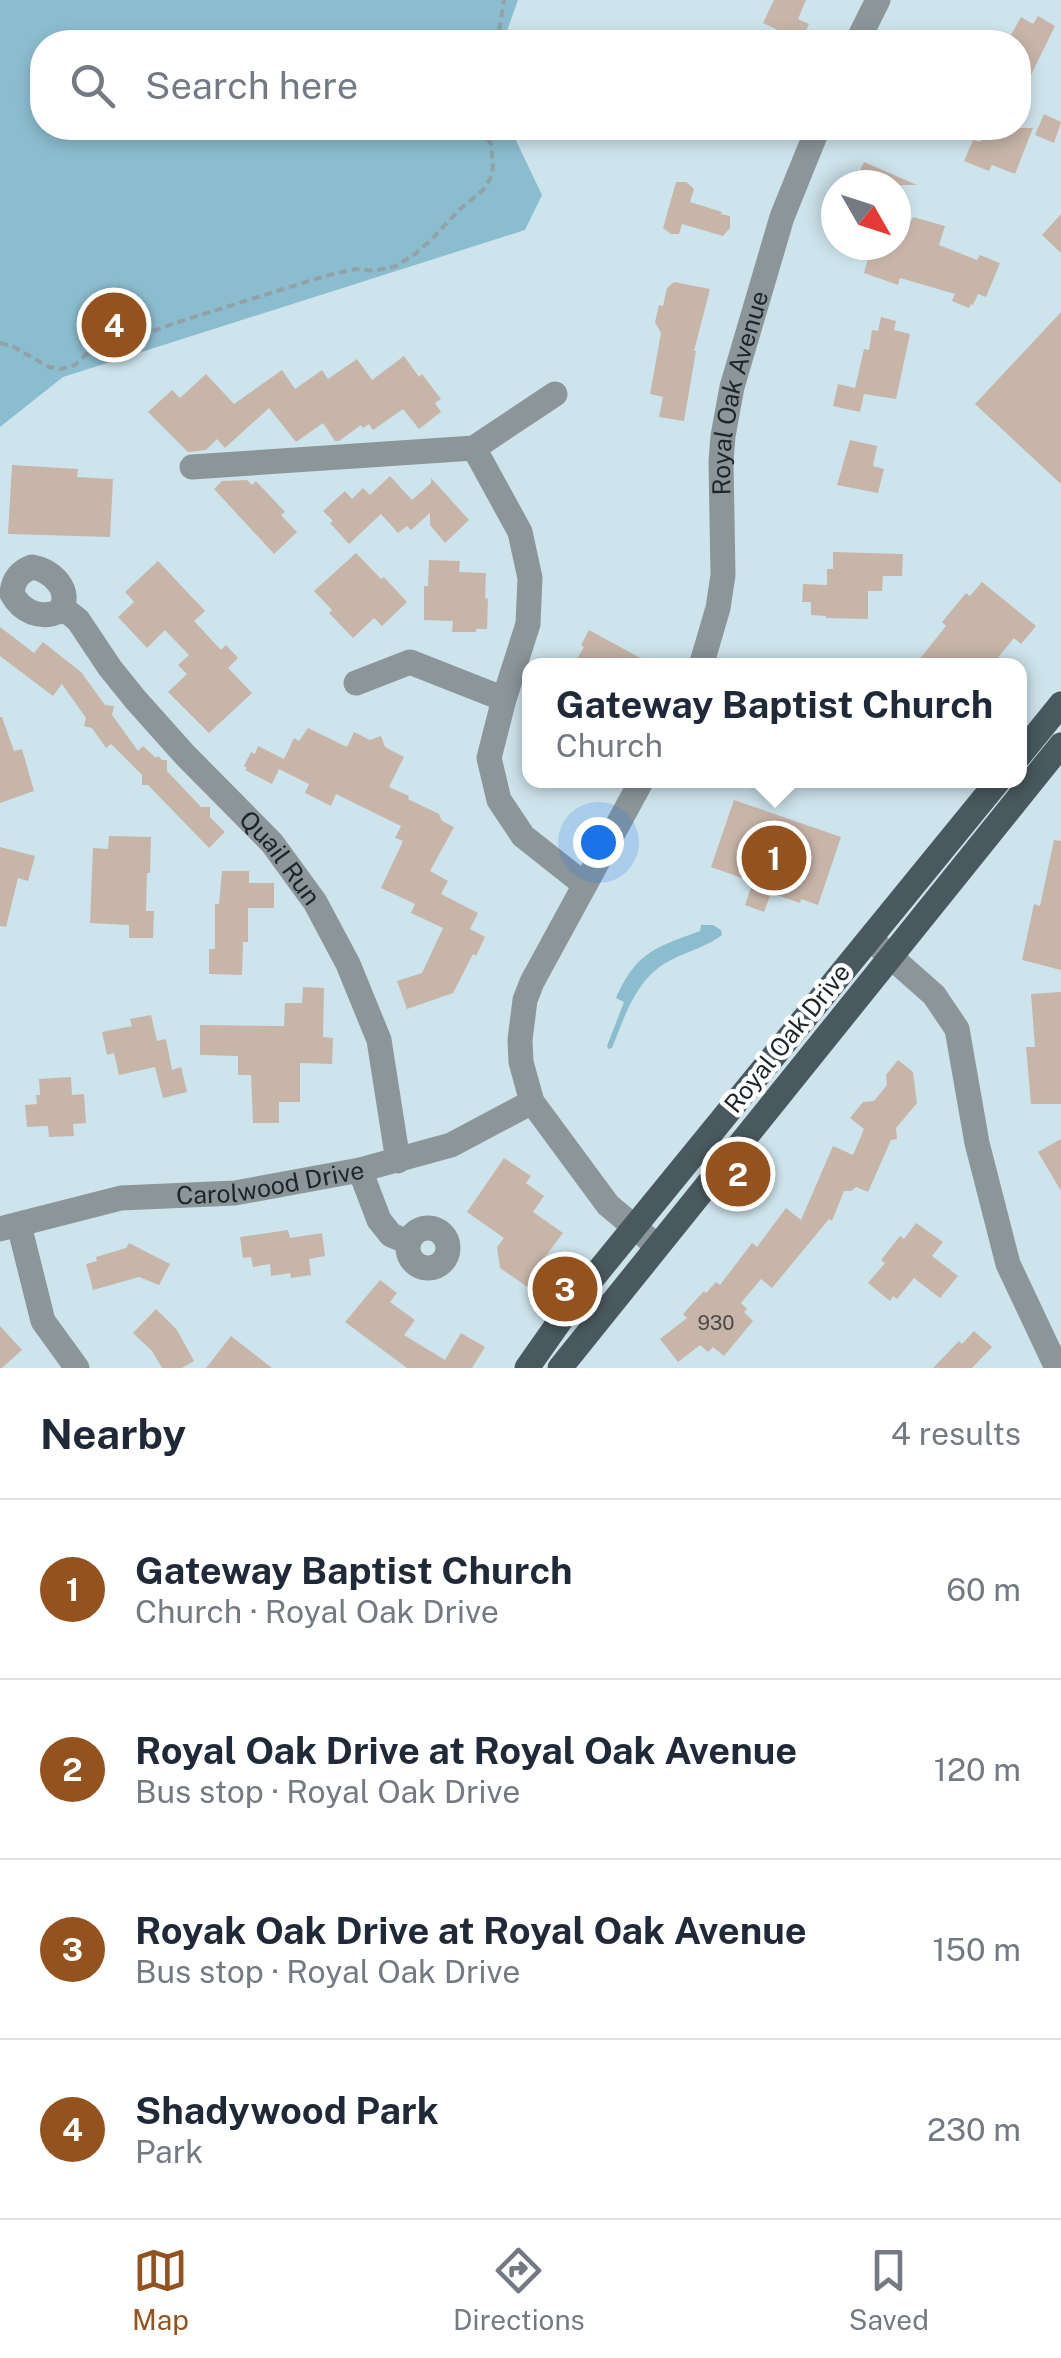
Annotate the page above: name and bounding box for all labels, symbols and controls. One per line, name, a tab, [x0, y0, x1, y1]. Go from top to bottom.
search box	[30, 30, 1031, 140]
icon: search	[65, 58, 120, 113]
text: Search here	[145, 63, 358, 108]
north arrow	[821, 170, 911, 260]
street label: Royal Oak Avenue	[706, 287, 775, 496]
pin: 4	[82, 288, 146, 362]
popup	[522, 658, 1027, 788]
text: Gateway Baptist Church	[556, 682, 993, 727]
text: Church	[556, 727, 663, 764]
street label: Quail Run	[233, 804, 327, 911]
your location	[573, 817, 624, 868]
pin: 1	[742, 820, 806, 896]
street label: Royal Oak Drive	[718, 957, 856, 1119]
pin: 2	[706, 1136, 770, 1212]
street label: Carolwood Drive	[175, 1155, 367, 1211]
pin: 3	[532, 1252, 598, 1326]
house number: 930	[697, 1311, 735, 1335]
text: Nearby	[40, 1409, 186, 1458]
text: 4 results	[891, 1415, 1021, 1452]
text: Gateway Baptist Church	[135, 1548, 573, 1593]
text: 1	[66, 1571, 79, 1608]
text: 60 m	[946, 1571, 1021, 1608]
text: Church · Royal Oak Drive	[135, 1593, 499, 1630]
text: Royal Oak Drive at Royal Oak Avenue	[135, 1728, 797, 1773]
text: 2	[62, 1751, 83, 1788]
text: 120 m	[934, 1751, 1021, 1788]
text: Bus stop · Royal Oak Drive	[135, 1773, 520, 1810]
text: Royak Oak Drive at Royal Oak Avenue	[135, 1908, 807, 1953]
text: 3	[62, 1931, 83, 1968]
text: 150 m	[932, 1931, 1021, 1968]
text: Bus stop · Royal Oak Drive	[135, 1953, 520, 1990]
text: Shadywood Park	[135, 2088, 439, 2133]
text: 4	[62, 2111, 83, 2148]
text: 230 m	[927, 2111, 1021, 2148]
text: Park	[135, 2133, 203, 2170]
tab: Map	[132, 2243, 189, 2336]
tab: Directions	[453, 2243, 585, 2336]
tab: Saved	[849, 2243, 929, 2336]

